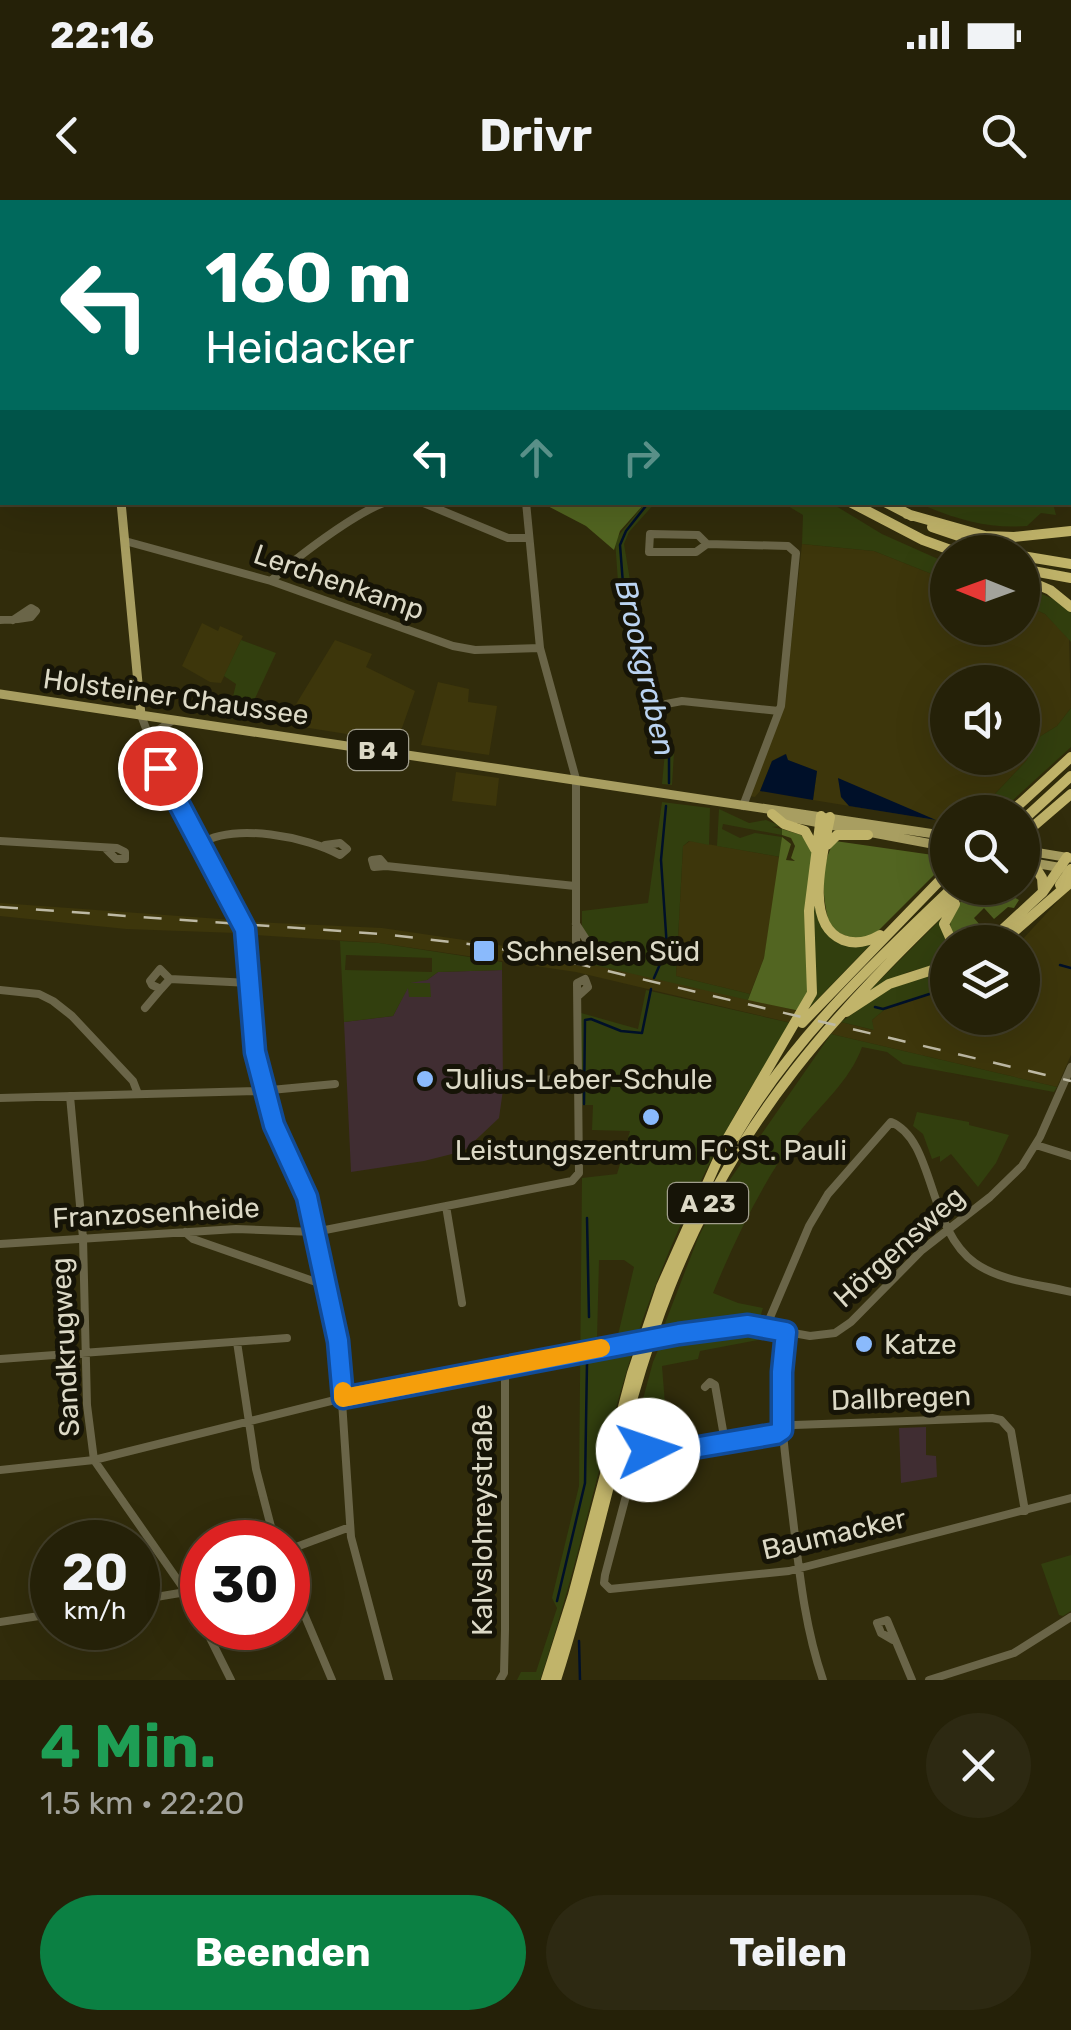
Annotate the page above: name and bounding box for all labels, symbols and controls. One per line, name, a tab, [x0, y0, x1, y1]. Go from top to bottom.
text: 22:16	[50, 12, 154, 58]
icon: back	[40, 108, 95, 163]
icon: search	[976, 108, 1031, 163]
text: Drivr	[479, 109, 592, 162]
text: 160 m	[205, 237, 412, 320]
icon: left	[40, 240, 170, 370]
text: Heidacker	[205, 321, 414, 374]
icon: left	[404, 430, 459, 485]
icon: ahead	[509, 430, 564, 485]
icon: right	[614, 430, 669, 485]
north arrow	[930, 535, 1040, 645]
map controls	[930, 535, 1040, 1035]
street label: Lerchenkamp	[250, 537, 428, 627]
water label: Brookgraben	[607, 576, 683, 760]
street label: Holsteiner Chaussee	[41, 662, 311, 732]
button: sound	[930, 665, 1040, 775]
pin	[118, 726, 203, 811]
road number: B 4	[348, 730, 408, 770]
icon: arrive	[133, 741, 188, 796]
button: search	[930, 795, 1040, 905]
button: layers	[930, 925, 1040, 1035]
place label: Schnelsen Süd	[506, 935, 700, 968]
marker: Schnelsen Süd	[471, 938, 497, 964]
place label: Julius-Leber-Schule	[445, 1063, 713, 1096]
marker: Julius-Leber-Schule	[414, 1068, 436, 1090]
marker: Leistungszentrum FC St. Pauli	[640, 1106, 662, 1128]
place label: Leistungszentrum FC St. Pauli	[455, 1134, 847, 1167]
street label: Hörgensweg	[827, 1180, 971, 1314]
road number: A 23	[668, 1183, 748, 1223]
street label: Franzosenheide	[51, 1191, 261, 1235]
street label: Sandkrugweg	[44, 1256, 86, 1438]
place label: Katze	[884, 1328, 957, 1361]
marker: Katze	[853, 1333, 875, 1355]
street label: Dallbregen	[830, 1379, 972, 1417]
position arrow	[596, 1398, 700, 1502]
street label: Kalvslohreystraße	[466, 1404, 499, 1636]
street label: Baumacker	[759, 1501, 910, 1567]
speed limit sign: 30	[180, 1520, 310, 1650]
text: 20	[62, 1543, 128, 1603]
text: km/h	[64, 1596, 126, 1625]
text: 4 Min.	[40, 1711, 216, 1782]
button: close	[926, 1713, 1031, 1818]
text: 1.5 km · 22:20	[40, 1784, 245, 1822]
button: Beenden	[40, 1895, 526, 2010]
button: Teilen	[546, 1895, 1031, 2010]

